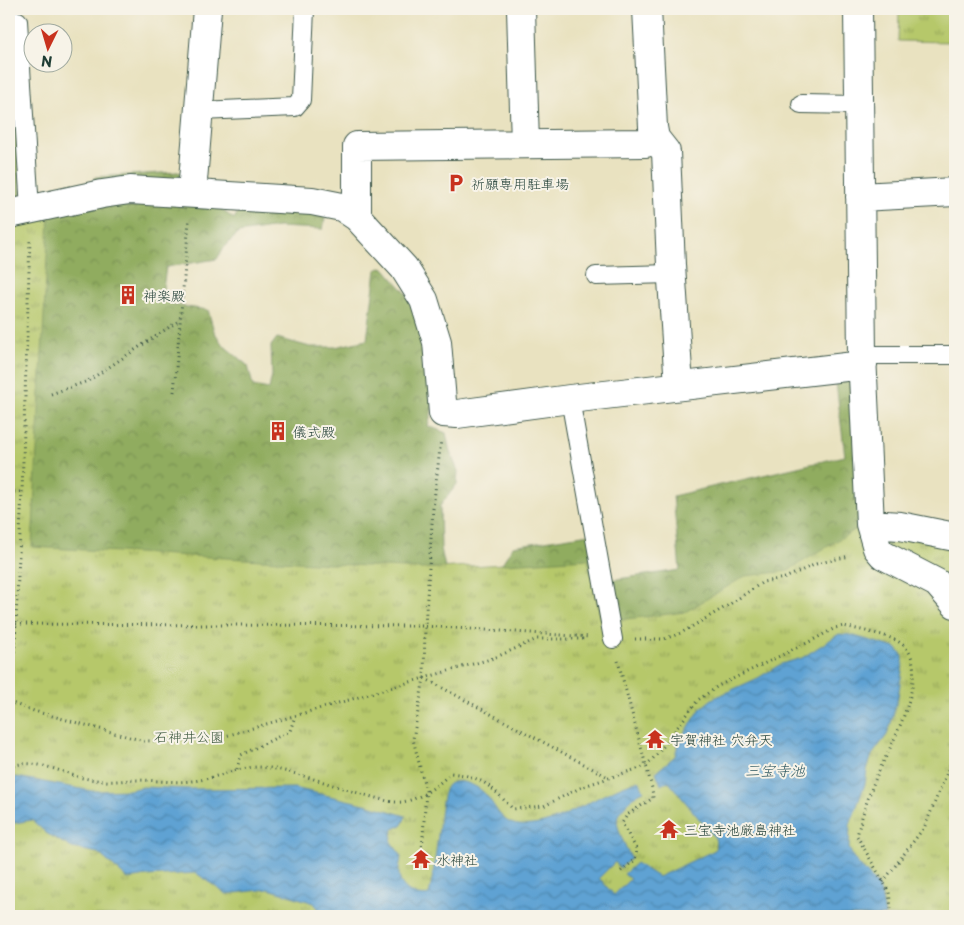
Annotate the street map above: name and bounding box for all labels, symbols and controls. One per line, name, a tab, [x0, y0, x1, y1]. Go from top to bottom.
north arrow	[22, 22, 72, 72]
text: N	[40, 51, 53, 72]
parking icon: 祈願専用駐車場	[445, 172, 467, 194]
place label: 祈願専用駐車場	[471, 173, 569, 194]
building icon: 神楽殿	[117, 284, 139, 306]
place label: 神楽殿	[143, 285, 185, 306]
building icon: 儀式殿	[267, 420, 289, 442]
place label: 儀式殿	[293, 421, 335, 442]
park label: 石神井公園	[154, 726, 224, 747]
temple icon: 宇賀神社 穴弁天	[644, 728, 666, 750]
place label: 宇賀神社 穴弁天	[670, 729, 773, 750]
water label: 三宝寺池	[745, 758, 806, 781]
temple icon: 三宝寺池厳島神社	[658, 818, 680, 840]
place label: 三宝寺池厳島神社	[684, 819, 796, 840]
temple icon: 水神社	[410, 848, 432, 870]
place label: 水神社	[436, 849, 478, 870]

